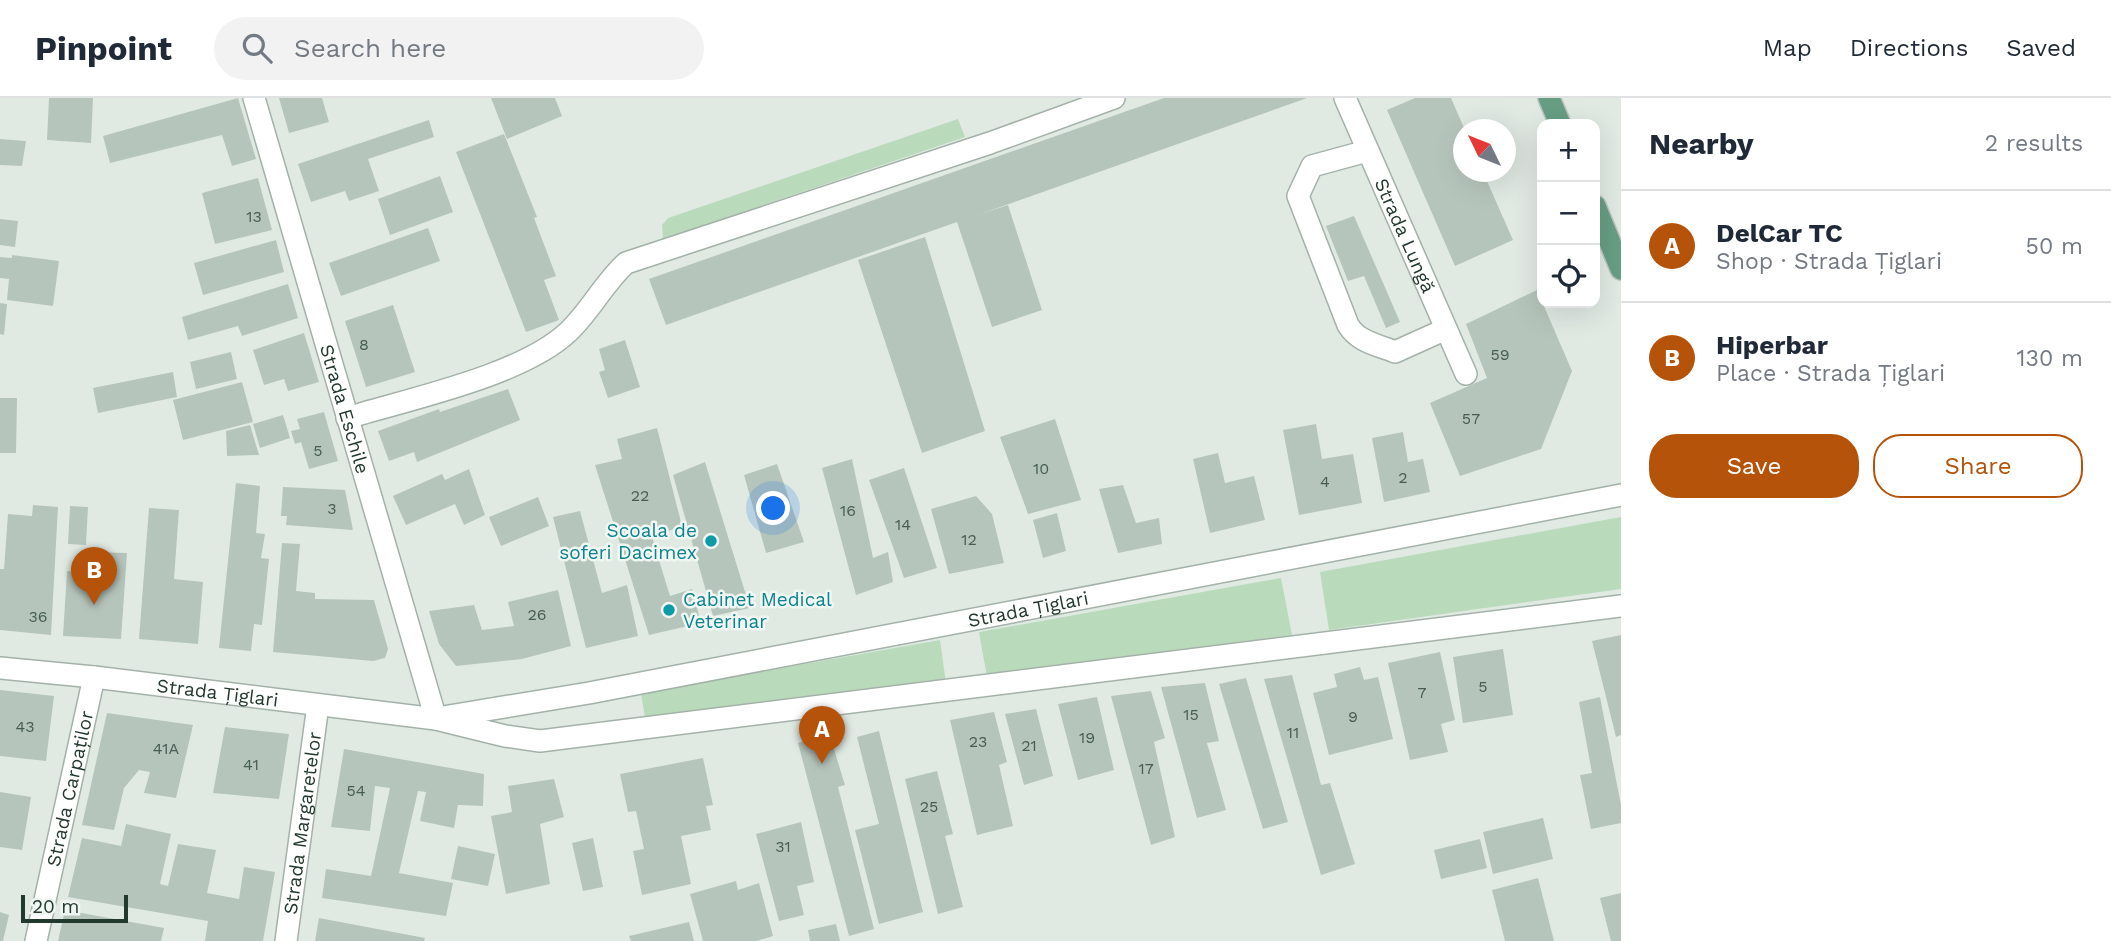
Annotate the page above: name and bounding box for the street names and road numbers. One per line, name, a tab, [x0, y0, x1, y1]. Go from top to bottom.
street label: Strada Lungă	[1370, 175, 1440, 297]
street label: Strada Eschile	[315, 342, 374, 476]
street label: Strada Țiglari	[966, 586, 1090, 632]
street label: Strada Țiglari	[155, 674, 280, 712]
street label: Strada Carpaților	[42, 708, 98, 869]
street label: Strada Margaretelor	[279, 730, 326, 916]

